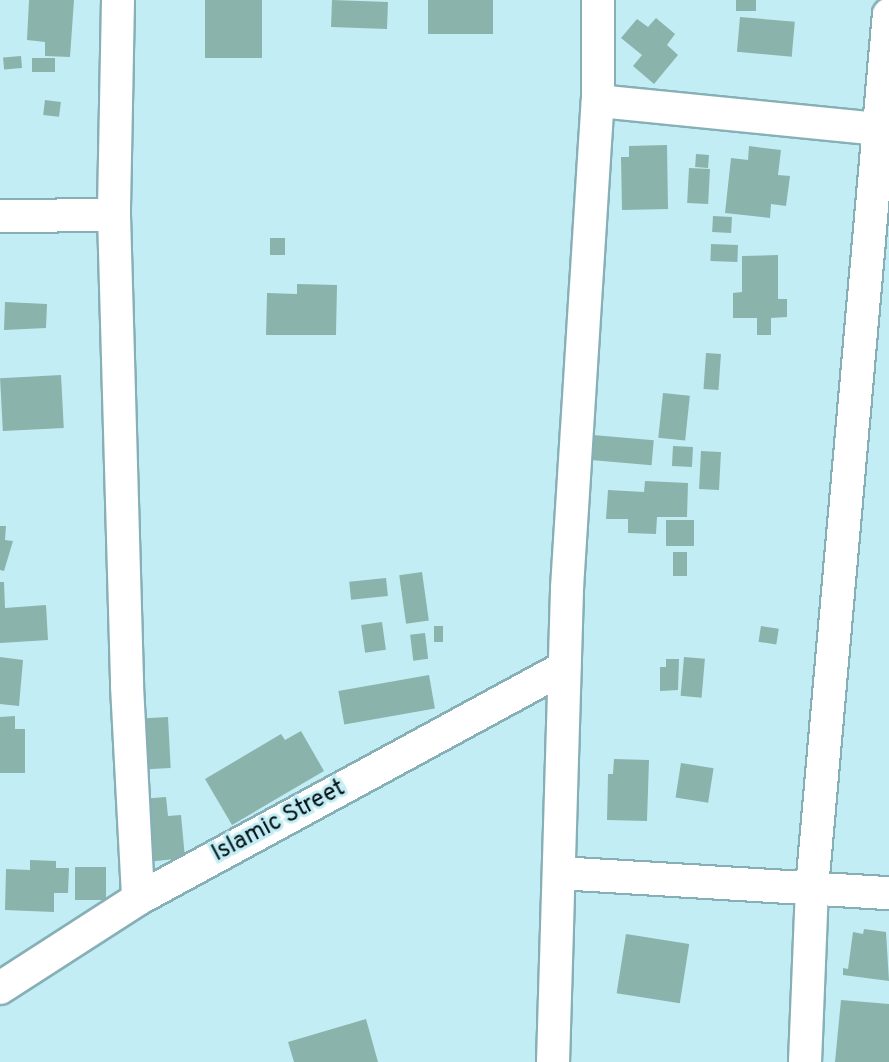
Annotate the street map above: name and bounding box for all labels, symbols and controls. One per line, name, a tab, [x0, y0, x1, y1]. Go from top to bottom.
street label: Islamic Street	[207, 775, 351, 869]

